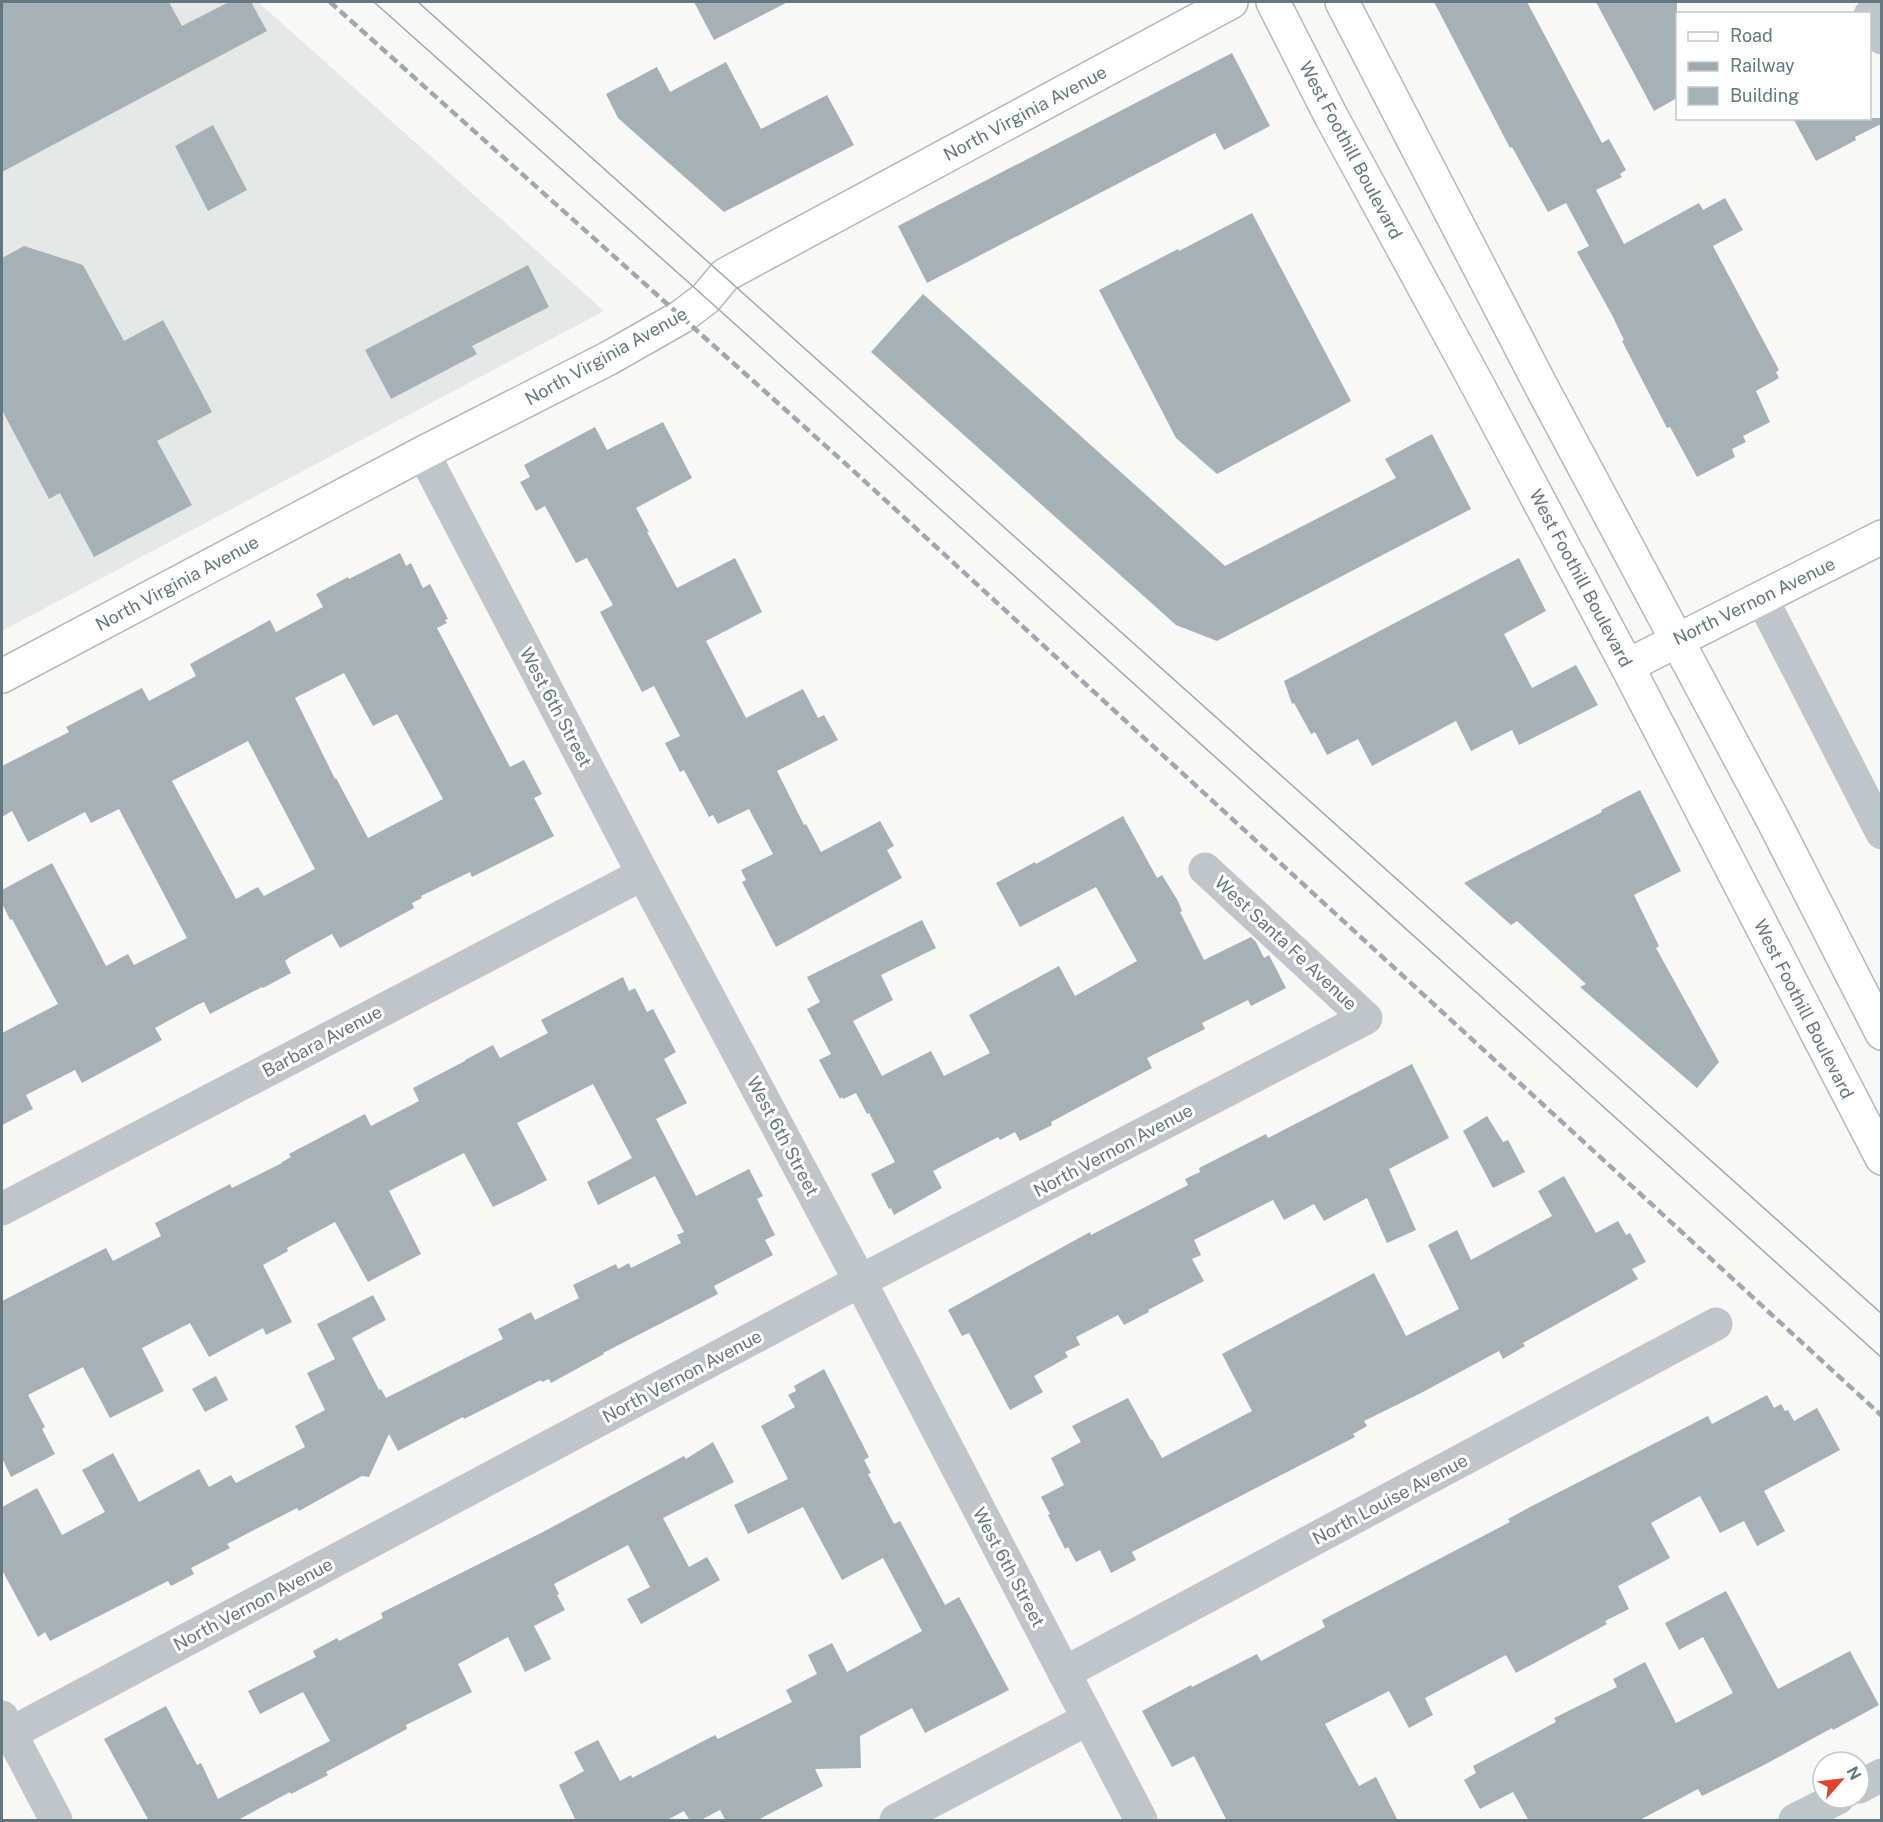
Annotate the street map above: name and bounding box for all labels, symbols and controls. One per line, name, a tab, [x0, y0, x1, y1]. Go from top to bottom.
legend	[1676, 12, 1871, 120]
text: Road	[1730, 25, 1773, 46]
text: Railway	[1730, 55, 1795, 76]
street label: West Foothill Boulevard	[1295, 57, 1407, 243]
street label: North Virginia Avenue	[940, 61, 1110, 165]
text: Building	[1730, 85, 1799, 106]
street label: North Virginia Avenue	[521, 303, 691, 409]
street label: West Foothill Boulevard	[1525, 485, 1637, 671]
street label: North Virginia Avenue	[92, 531, 262, 635]
street label: North Vernon Avenue	[1670, 553, 1838, 649]
street label: West 6th Street	[516, 644, 596, 770]
street label: West Santa Fe Avenue	[1211, 872, 1361, 1014]
street label: West Foothill Boulevard	[1750, 916, 1858, 1102]
street label: Barbara Avenue	[259, 1001, 385, 1081]
street label: West 6th Street	[743, 1073, 823, 1199]
street label: North Vernon Avenue	[1030, 1099, 1196, 1201]
street label: North Vernon Avenue	[599, 1325, 765, 1427]
street label: North Louise Avenue	[1309, 1449, 1471, 1549]
street label: West 6th Street	[969, 1504, 1049, 1630]
street label: North Vernon Avenue	[170, 1553, 336, 1655]
north arrow	[1811, 1750, 1871, 1810]
text: N	[1842, 1763, 1865, 1783]

